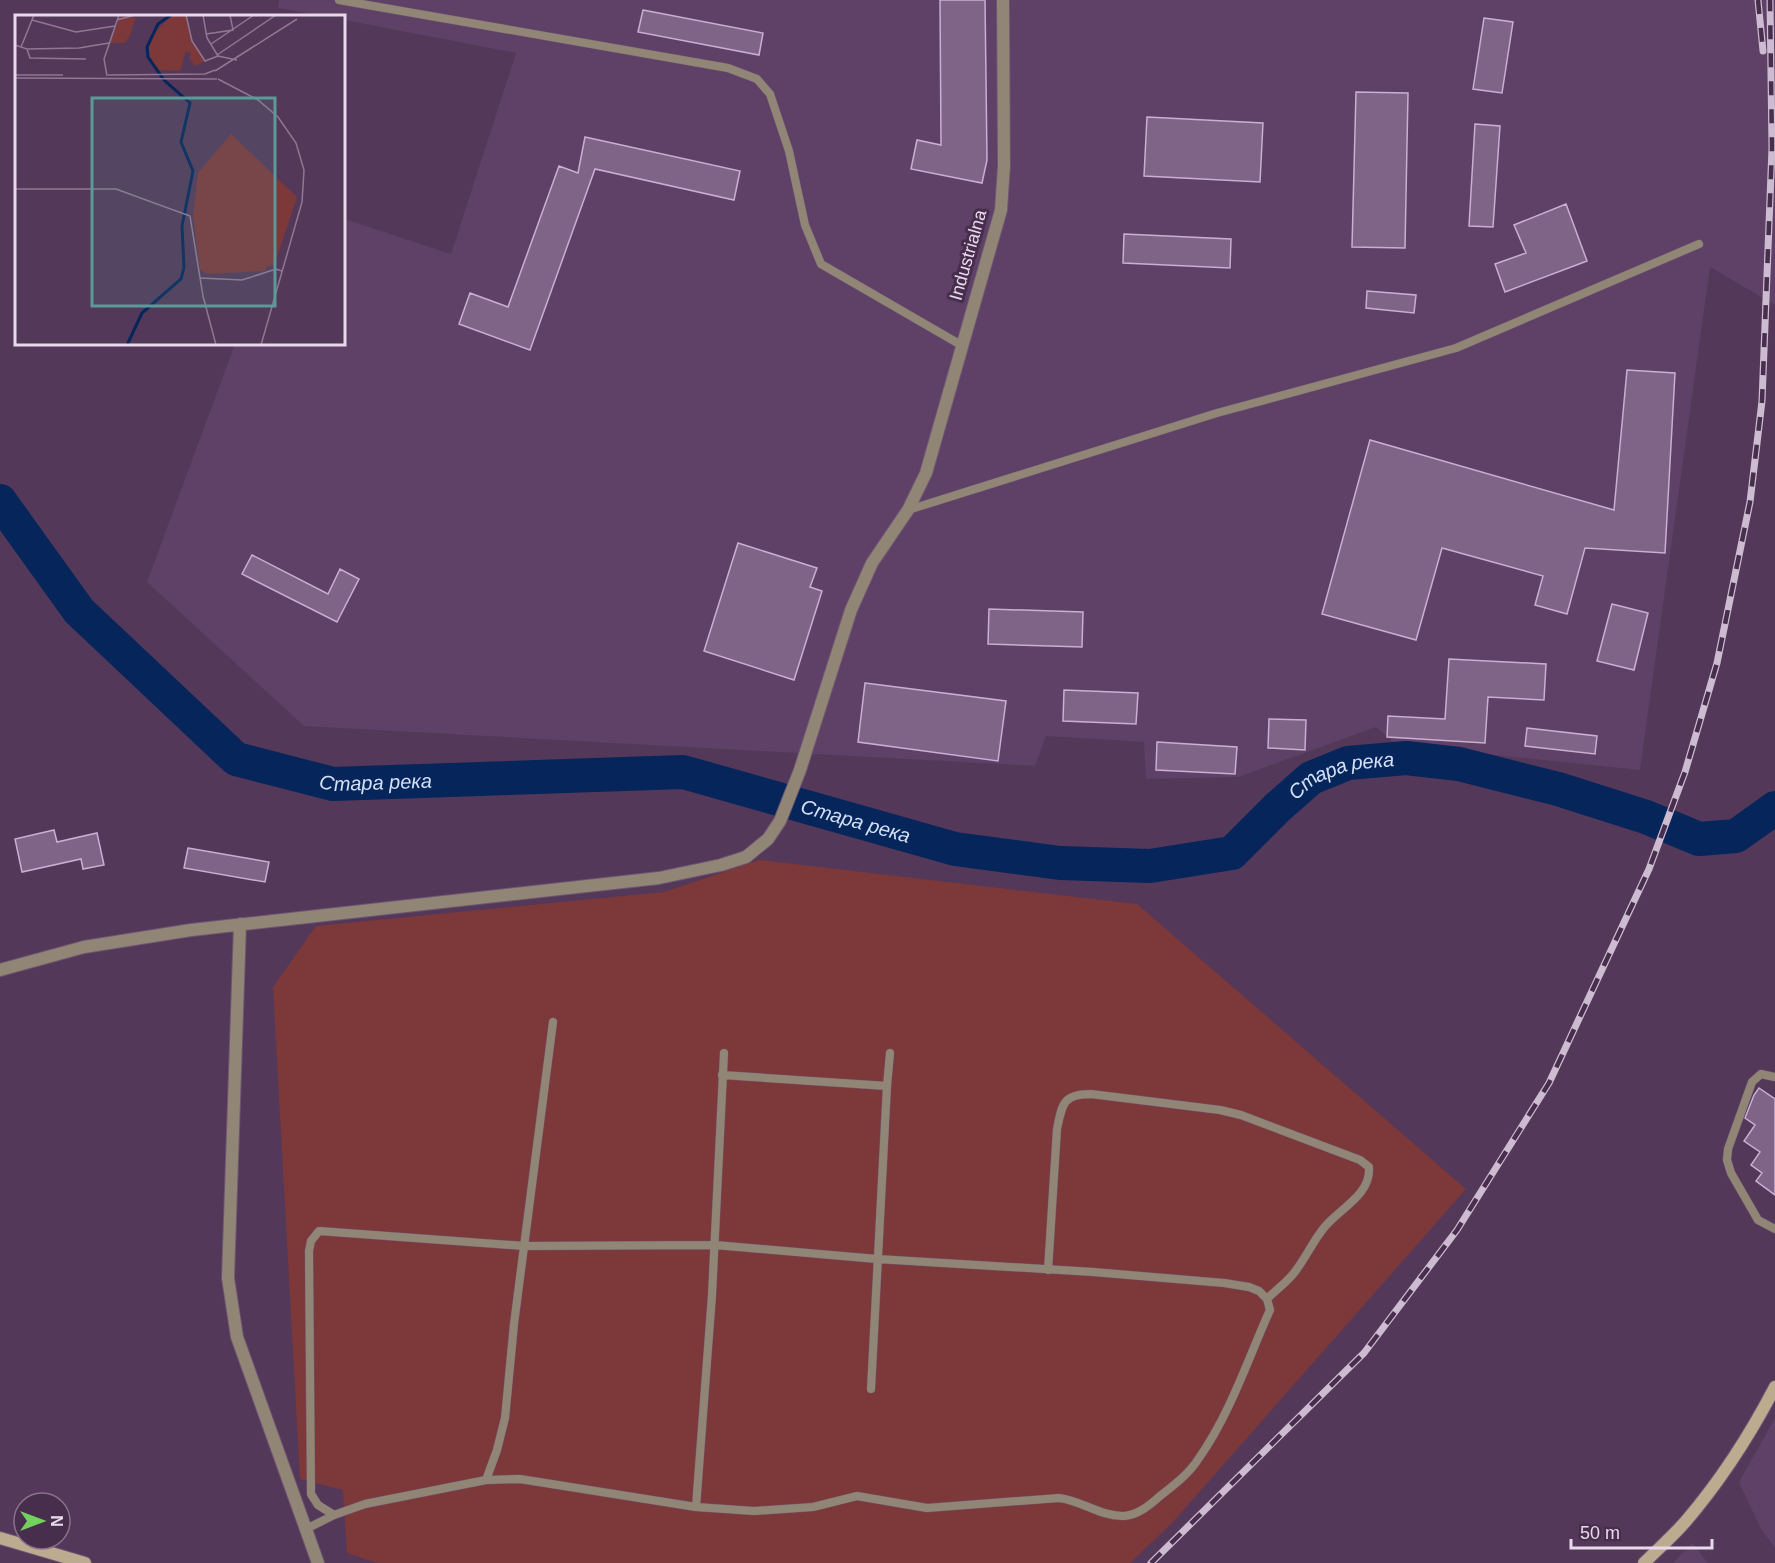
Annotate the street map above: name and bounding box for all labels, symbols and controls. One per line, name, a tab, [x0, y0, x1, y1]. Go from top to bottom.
inset map	[15, 15, 345, 345]
street label: Industrialna	[946, 207, 991, 302]
water label: Стара река	[1284, 748, 1395, 804]
water label: Стара река	[317, 770, 432, 795]
water label: Стара река	[798, 795, 913, 847]
north arrow	[12, 1491, 72, 1551]
scale bar	[1571, 1512, 1712, 1550]
text: N	[48, 1515, 65, 1527]
text: 50 m	[1580, 1523, 1620, 1543]

